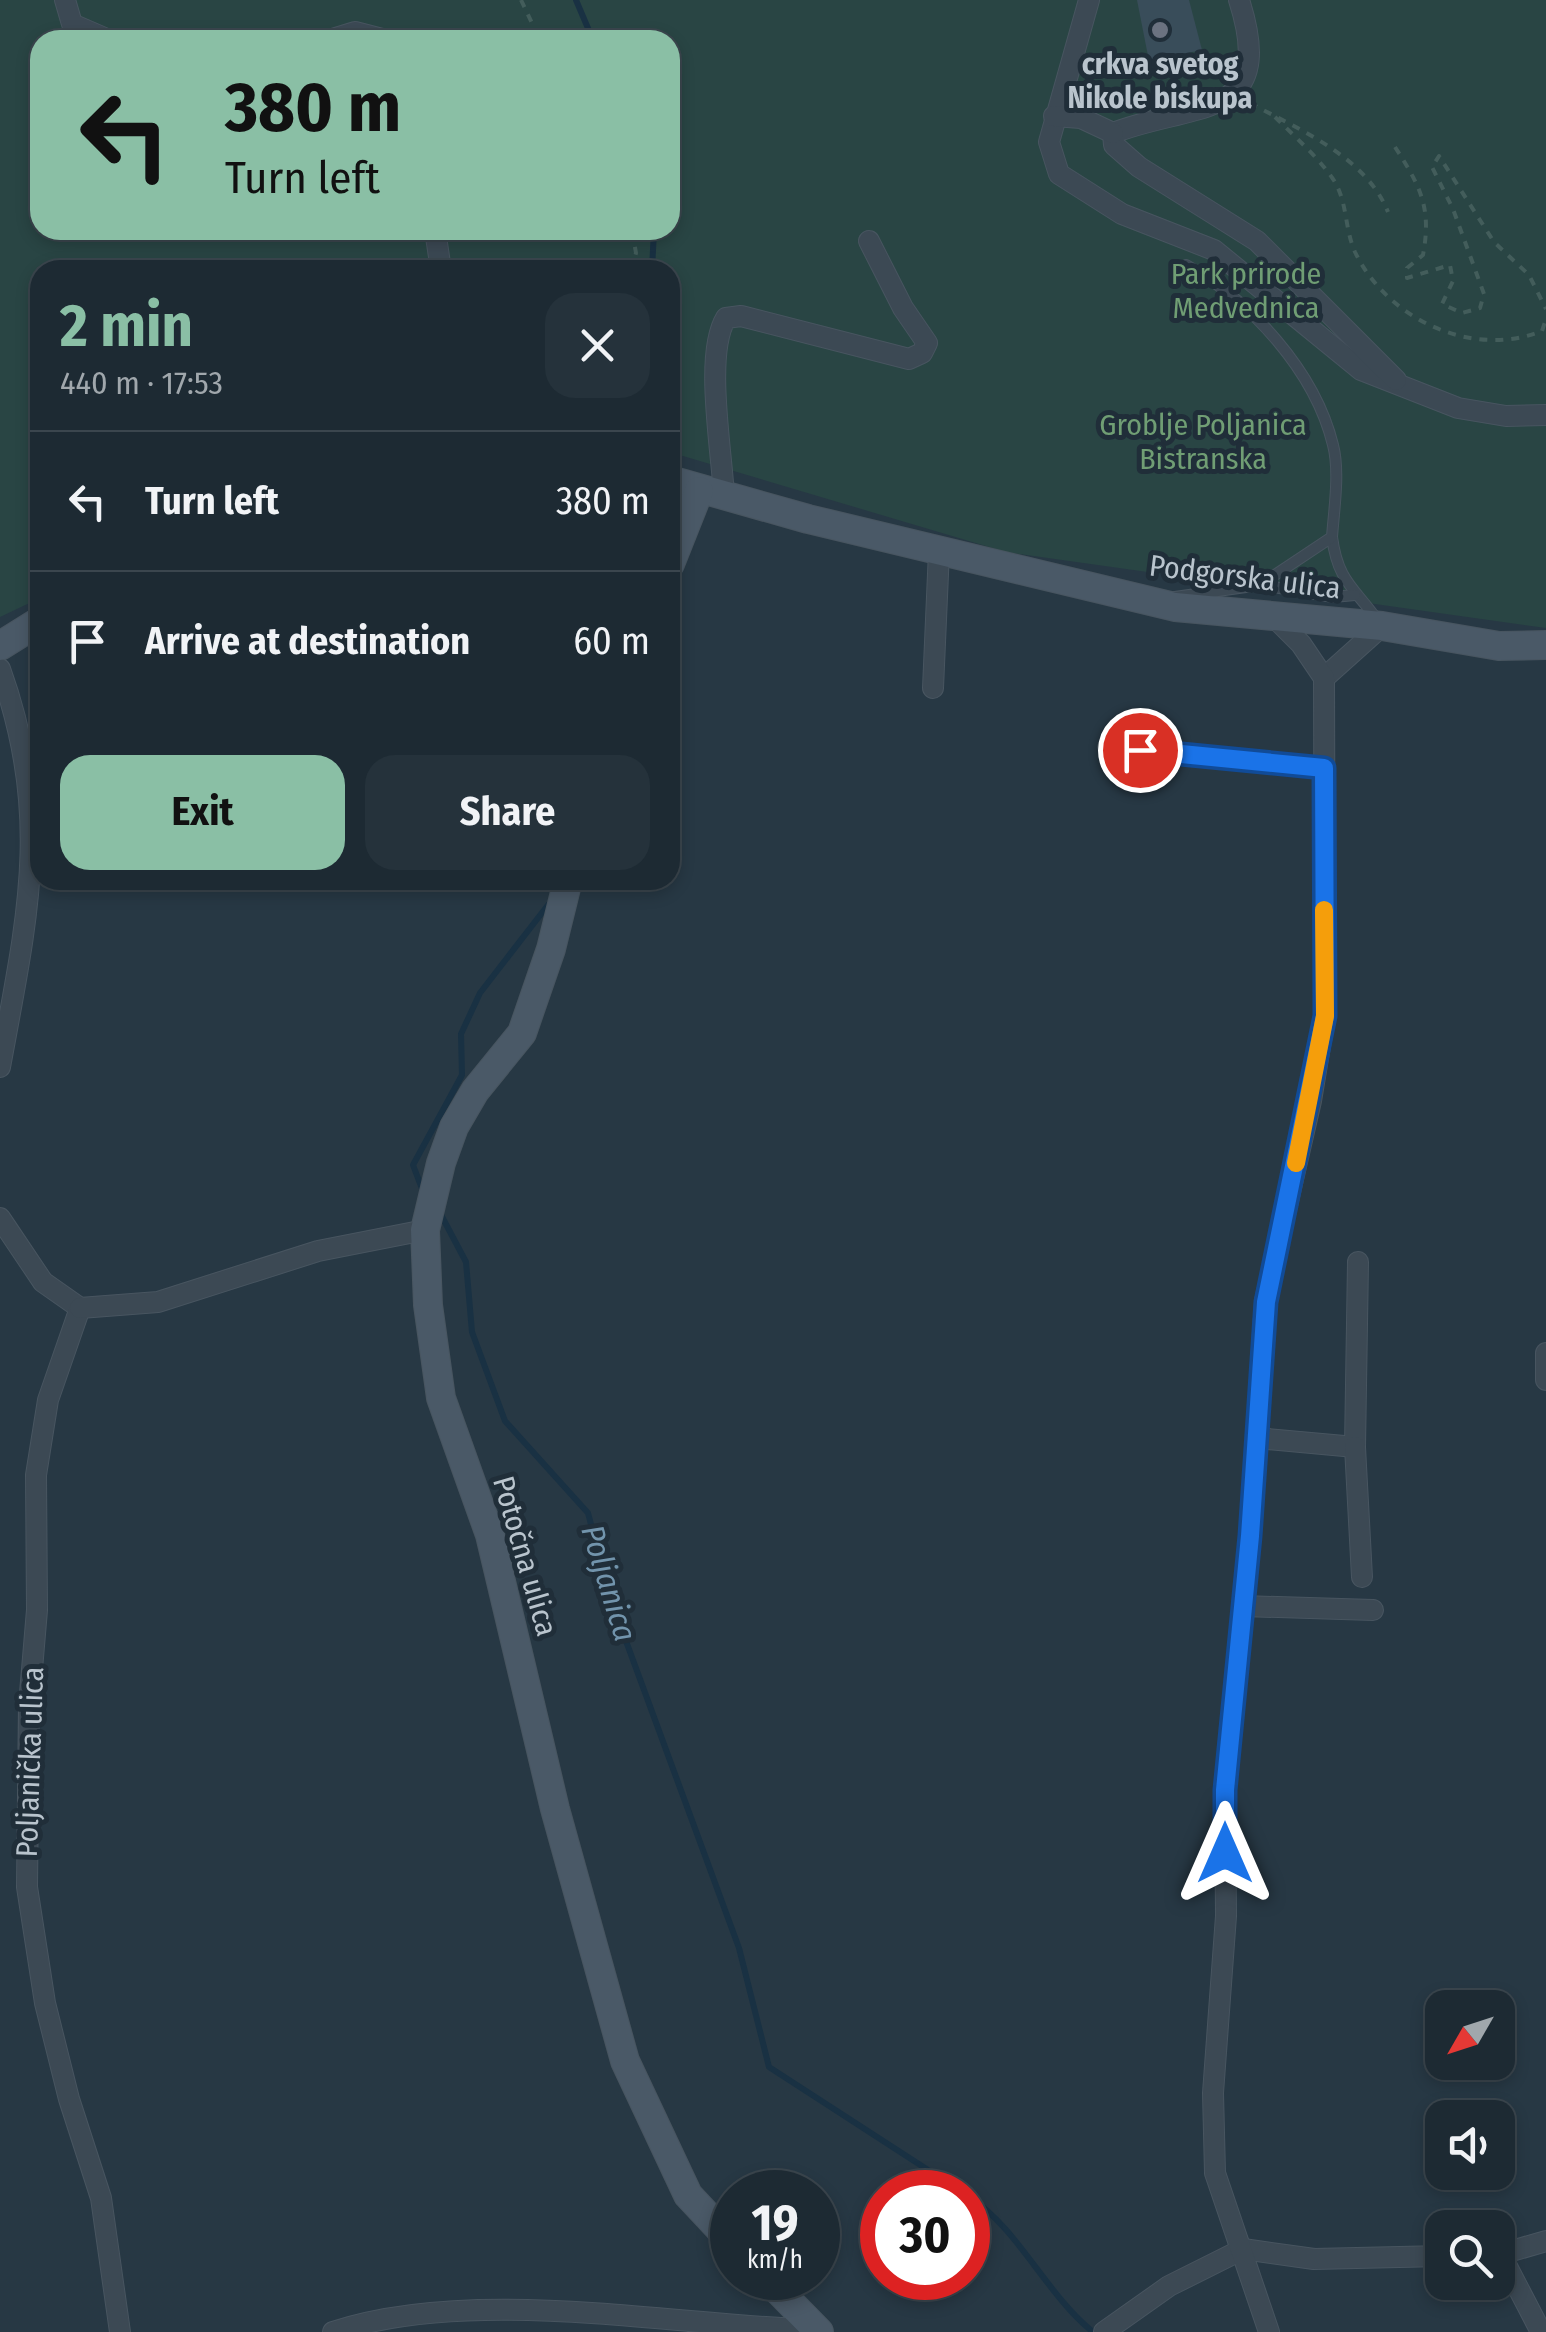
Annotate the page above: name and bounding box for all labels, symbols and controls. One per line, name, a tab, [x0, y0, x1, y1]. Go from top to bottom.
marker: crkva svetog Nikole biskupa	[1149, 19, 1171, 41]
place label: crkva svetog Nikole biskupa	[1068, 46, 1253, 116]
text: 380 m	[225, 66, 401, 150]
icon: left	[60, 70, 190, 200]
text: Turn left	[225, 151, 380, 205]
park label: Park prirode Medvednica	[1171, 256, 1321, 326]
text: 2 min	[60, 290, 193, 362]
button: close	[545, 293, 650, 398]
text: 440 m · 17:53	[60, 364, 223, 402]
park label: Groblje Poljanica Bistranska	[1099, 407, 1307, 477]
icon: left	[60, 474, 115, 529]
text: Turn left	[145, 478, 279, 524]
text: 380 m	[556, 478, 650, 524]
street label: Podgorska ulica	[1147, 547, 1343, 607]
icon: arrive	[60, 614, 115, 669]
text: Arrive at destination	[145, 618, 470, 664]
text: 60 m	[573, 618, 650, 664]
pin	[1098, 708, 1183, 793]
icon: arrive	[1113, 723, 1168, 778]
button: Exit	[60, 755, 345, 870]
button: Share	[365, 755, 650, 870]
street label: Potočna ulica	[485, 1472, 565, 1640]
water label: Poljanica	[573, 1520, 645, 1646]
street label: Poljanička ulica	[9, 1666, 51, 1858]
position arrow	[1173, 1801, 1277, 1905]
north arrow	[1425, 1990, 1515, 2080]
map controls	[1425, 1990, 1515, 2300]
button: sound	[1425, 2100, 1515, 2190]
speed limit sign: 30	[860, 2170, 990, 2300]
text: 19	[751, 2193, 798, 2253]
button: search	[1425, 2210, 1515, 2300]
text: km/h	[747, 2245, 803, 2275]

